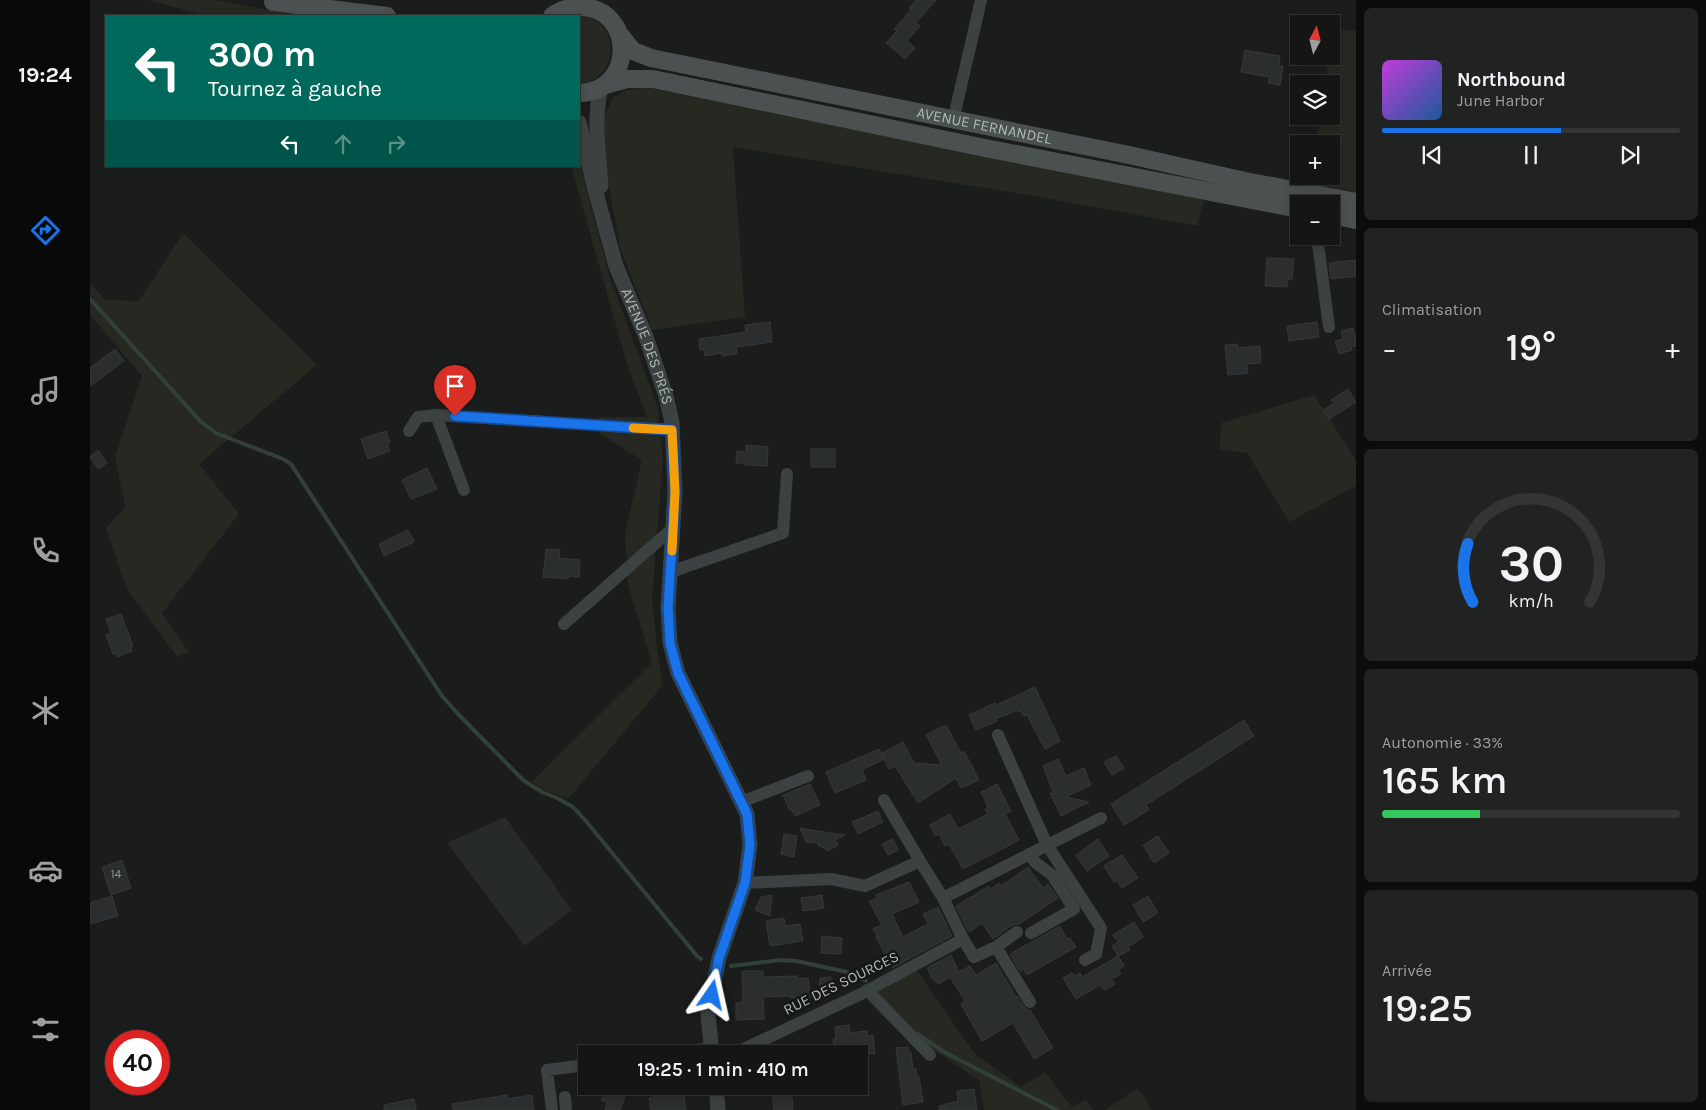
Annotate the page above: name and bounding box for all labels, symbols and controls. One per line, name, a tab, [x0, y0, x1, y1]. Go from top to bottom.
north arrow	[1290, 15, 1340, 65]
map controls	[1290, 15, 1340, 245]
text: 300 m	[208, 34, 316, 75]
icon: left	[125, 35, 190, 100]
text: 19:24	[18, 62, 72, 88]
text: Northbound	[1457, 69, 1566, 91]
button: layers	[1290, 75, 1340, 125]
text: Tournez à gauche	[208, 76, 382, 102]
text: June Harbor	[1457, 91, 1544, 110]
street label: AVENUE FERNANDEL	[915, 103, 1053, 148]
icon: left	[276, 130, 304, 158]
icon: ahead	[329, 130, 357, 158]
icon: right	[382, 130, 410, 158]
button: +	[1290, 135, 1340, 185]
icon: previous	[1418, 141, 1446, 169]
icon: pause	[1517, 141, 1545, 169]
icon: next	[1616, 141, 1644, 169]
button: −	[1290, 195, 1340, 245]
icon: directions	[28, 213, 63, 248]
street label: AVENUE DES PRÉS	[617, 285, 677, 406]
text: Climatisation	[1382, 300, 1482, 319]
text: 19°	[1506, 325, 1556, 370]
text: −	[1382, 332, 1397, 365]
text: +	[1665, 332, 1680, 365]
pin	[434, 365, 476, 416]
icon: arrive	[441, 372, 469, 400]
icon: music	[28, 373, 63, 408]
icon: phone	[28, 533, 63, 568]
text: 30	[1498, 533, 1564, 594]
text: km/h	[1508, 591, 1554, 612]
icon: climate	[28, 693, 63, 728]
text: Autonomie · 33%	[1382, 733, 1503, 752]
text: 165 km	[1382, 758, 1507, 803]
icon: car	[28, 853, 63, 888]
house number: 14	[111, 867, 122, 881]
street label: RUE DES SOURCES	[780, 947, 902, 1019]
text: Arrivée	[1382, 961, 1432, 980]
position arrow	[685, 968, 737, 1020]
text: 19:25	[1382, 986, 1473, 1031]
icon: filters	[28, 1012, 63, 1047]
speed limit sign: 40	[105, 1030, 170, 1095]
text: 19:25 · 1 min · 410 m	[637, 1059, 809, 1081]

